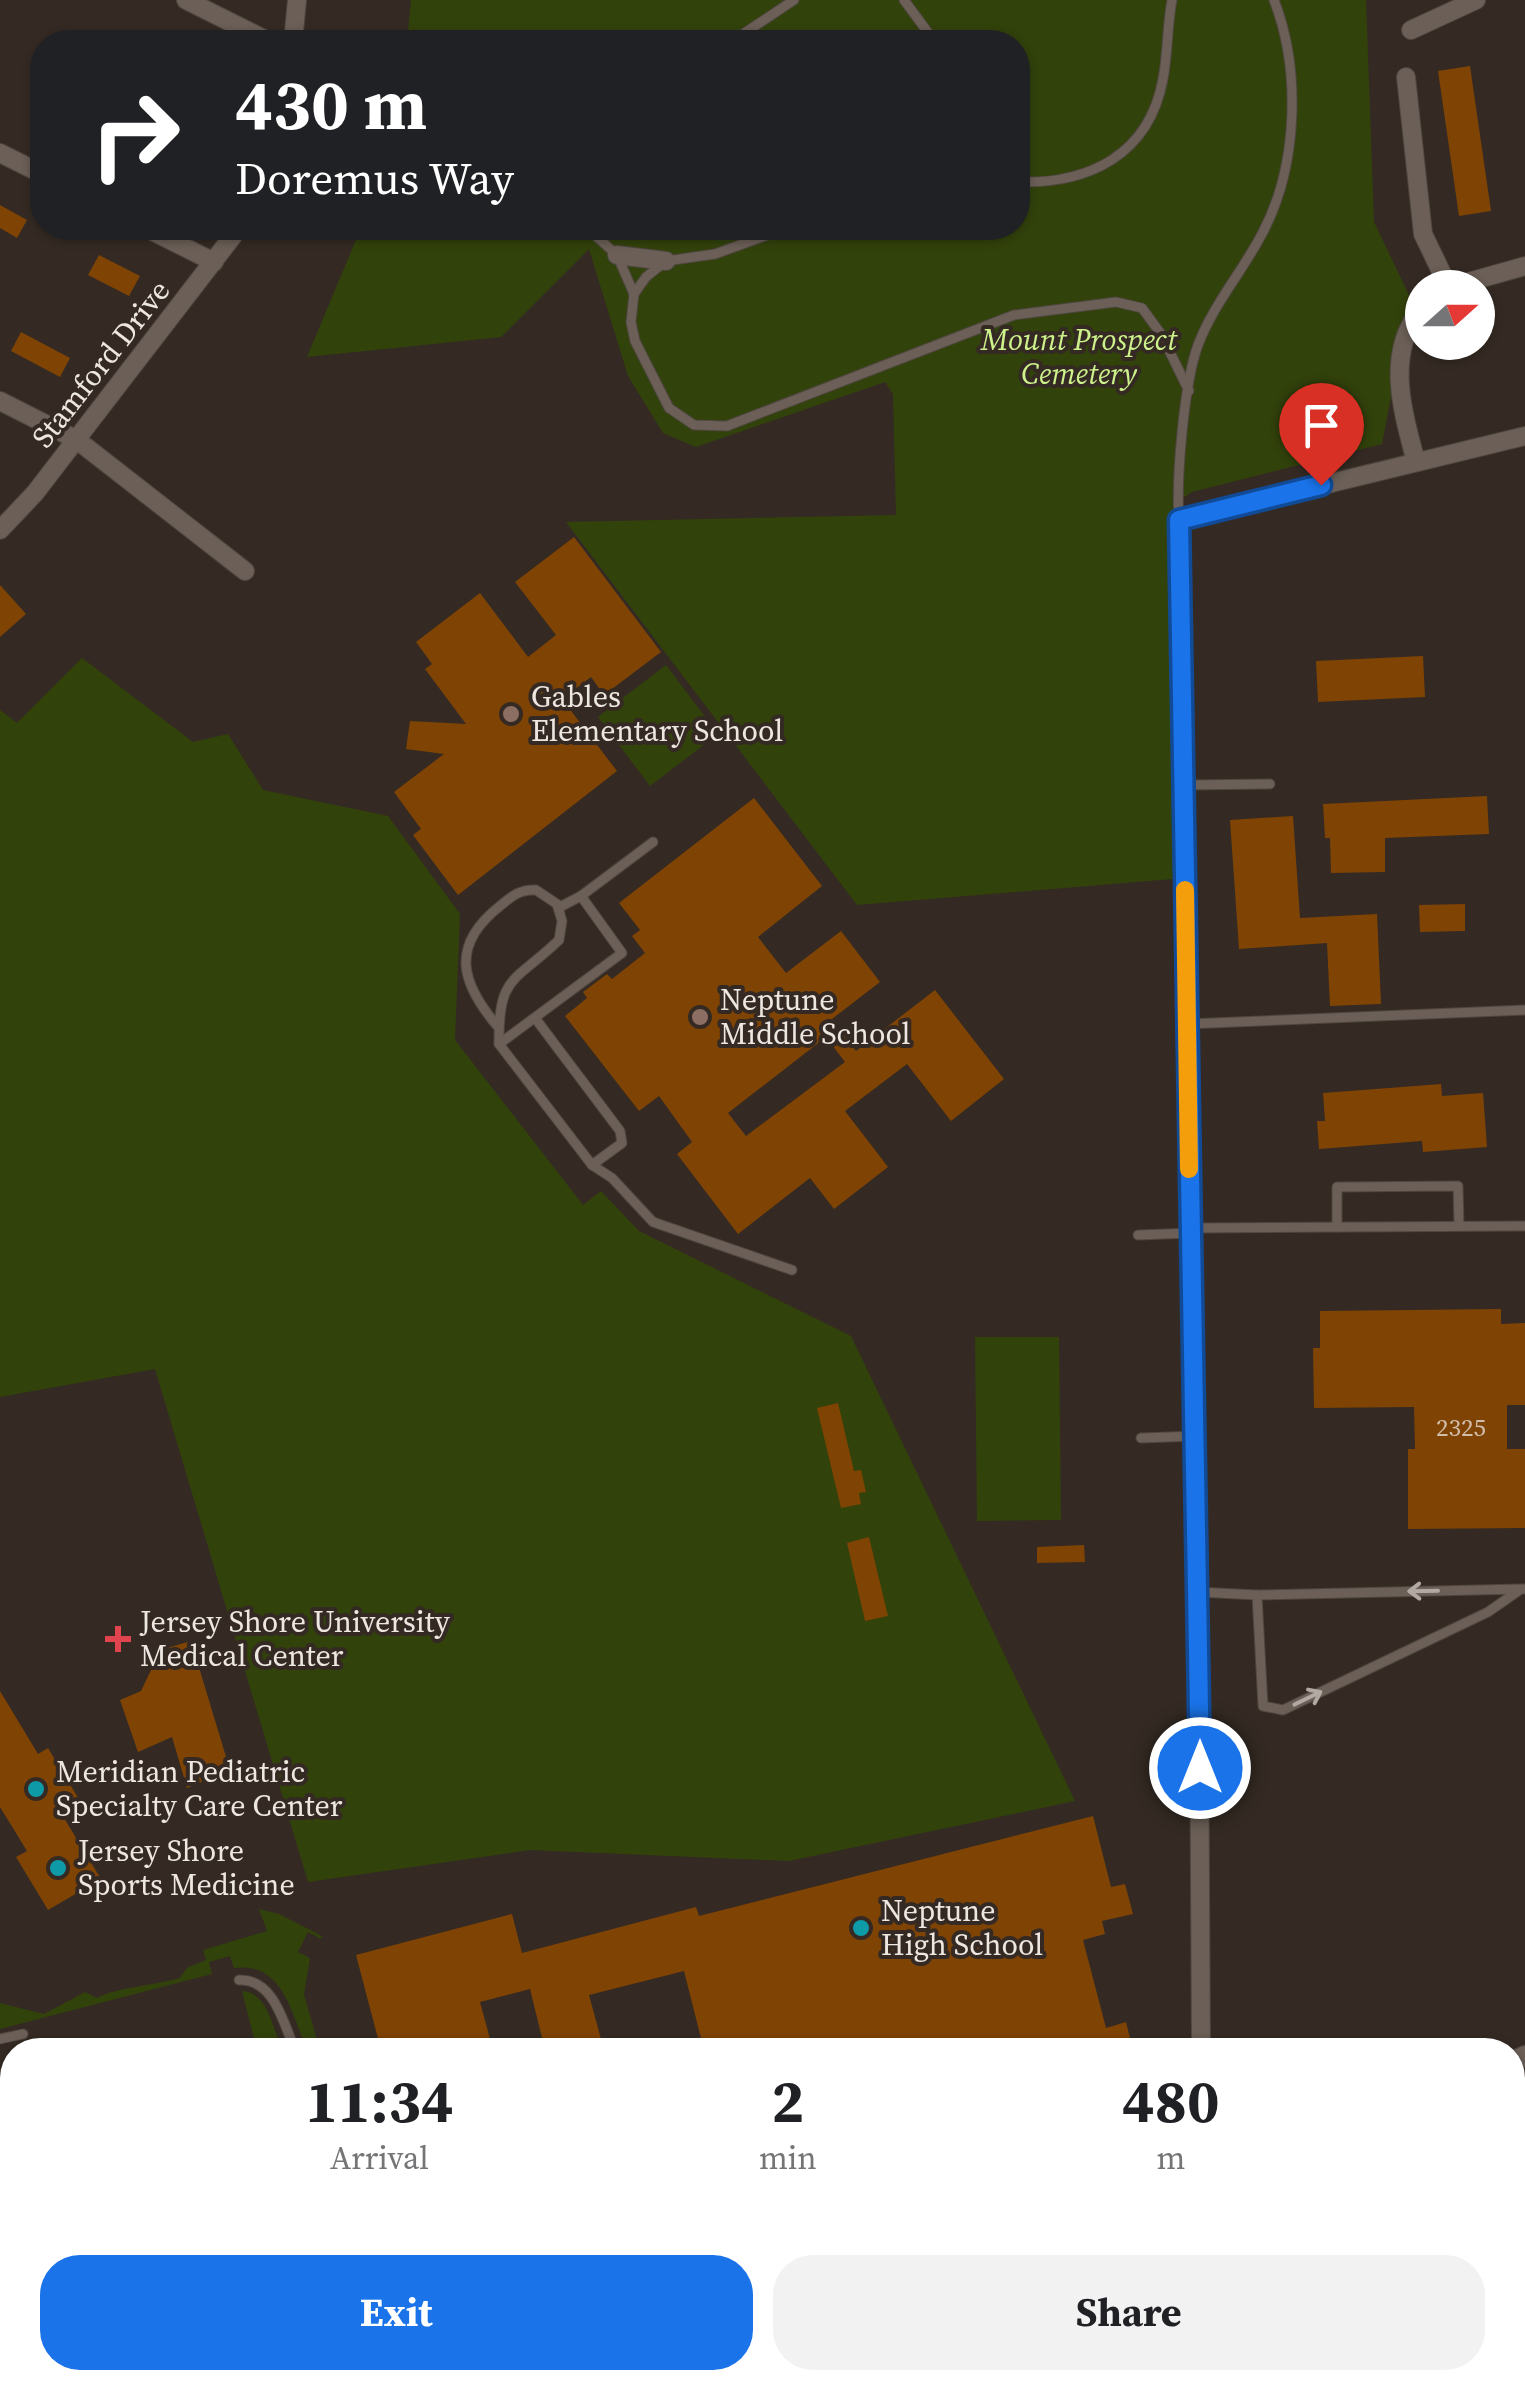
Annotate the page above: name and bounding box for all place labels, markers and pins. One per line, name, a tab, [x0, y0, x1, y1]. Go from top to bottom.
pin	[1279, 383, 1364, 486]
place label: Gables Elementary School	[531, 676, 783, 751]
marker: Gables Elementary School	[500, 703, 522, 725]
place label: Neptune Middle School	[720, 979, 911, 1054]
marker: Neptune Middle School	[689, 1006, 711, 1028]
place label: Jersey Shore University Medical Center	[139, 1601, 450, 1676]
marker: Jersey Shore University Medical Center	[105, 1626, 131, 1652]
place label: Meridian Pediatric Specialty Care Center	[56, 1751, 343, 1826]
marker: Meridian Pediatric Specialty Care Center	[25, 1778, 47, 1800]
place label: Jersey Shore Sports Medicine	[77, 1830, 295, 1905]
marker: Jersey Shore Sports Medicine	[47, 1857, 69, 1879]
place label: Neptune High School	[881, 1890, 1043, 1965]
marker: Neptune High School	[850, 1917, 872, 1939]

